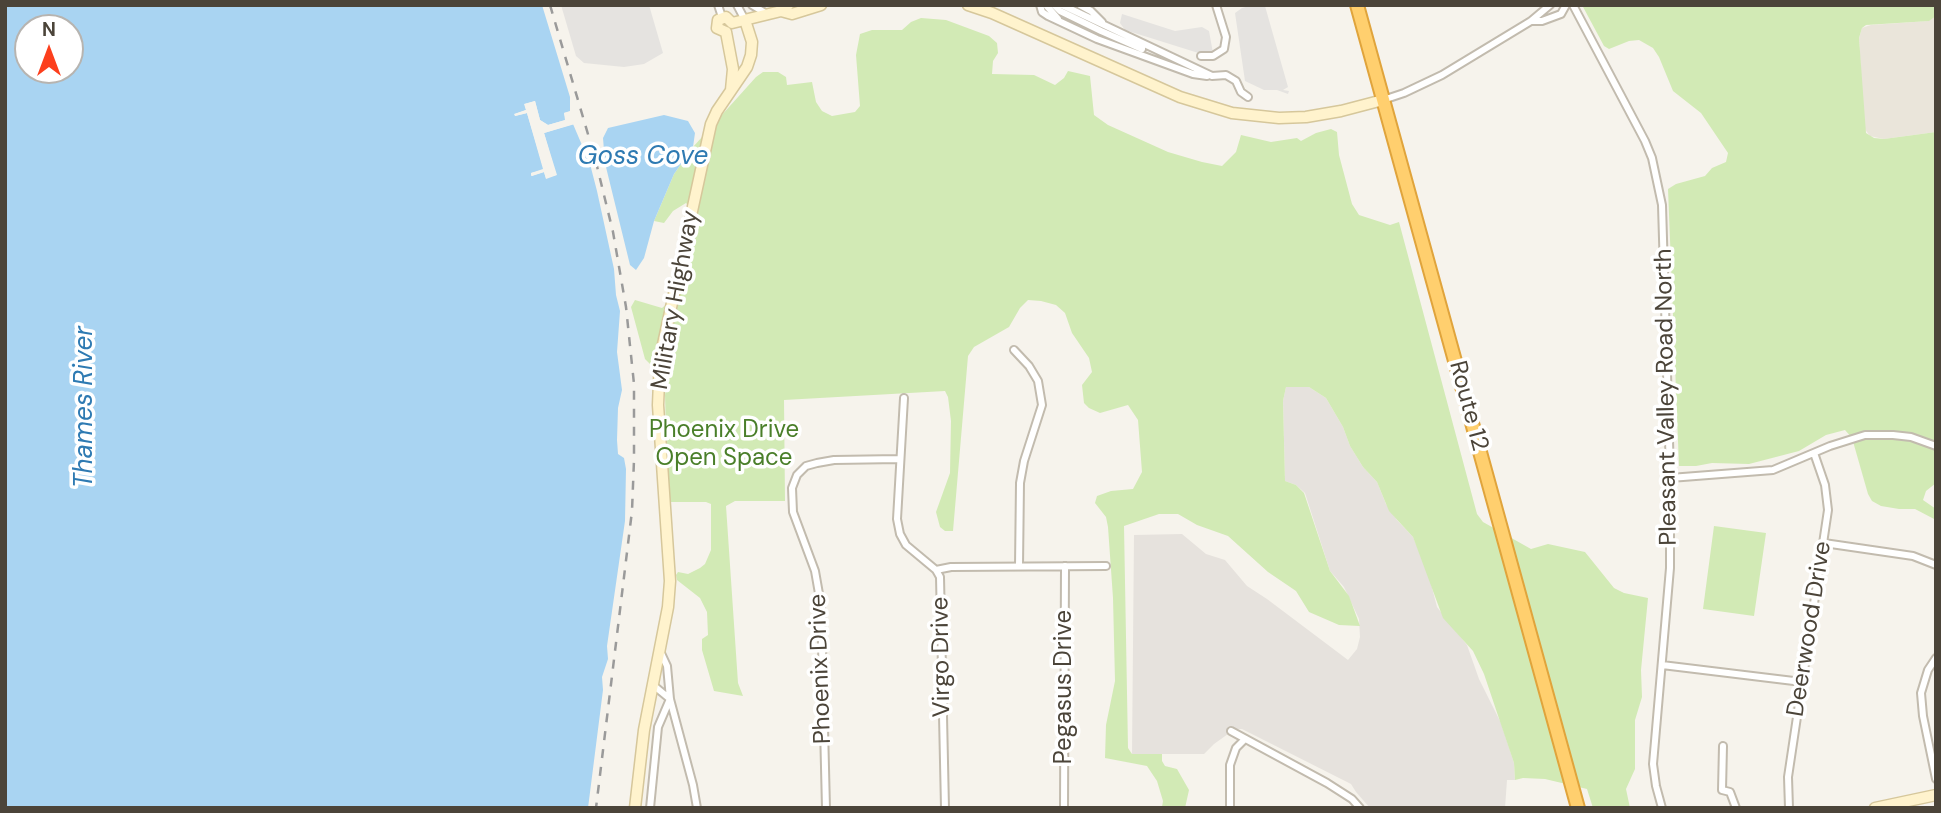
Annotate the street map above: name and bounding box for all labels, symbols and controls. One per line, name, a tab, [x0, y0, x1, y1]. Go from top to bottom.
north arrow	[14, 14, 84, 84]
text: N	[42, 17, 56, 42]
water label: Goss Cove	[578, 141, 708, 173]
street label: Military Highway	[646, 208, 706, 392]
street label: Pleasant Valley Road North	[1650, 248, 1684, 546]
water label: Thames River	[69, 326, 101, 488]
street label: Route 12	[1442, 358, 1494, 454]
park label: Phoenix Drive Open Space	[649, 417, 799, 473]
street label: Deerwood Drive	[1782, 539, 1838, 719]
street label: Phoenix Drive	[804, 593, 838, 745]
street label: Virgo Drive	[927, 596, 957, 718]
street label: Pegasus Drive	[1051, 610, 1079, 764]

